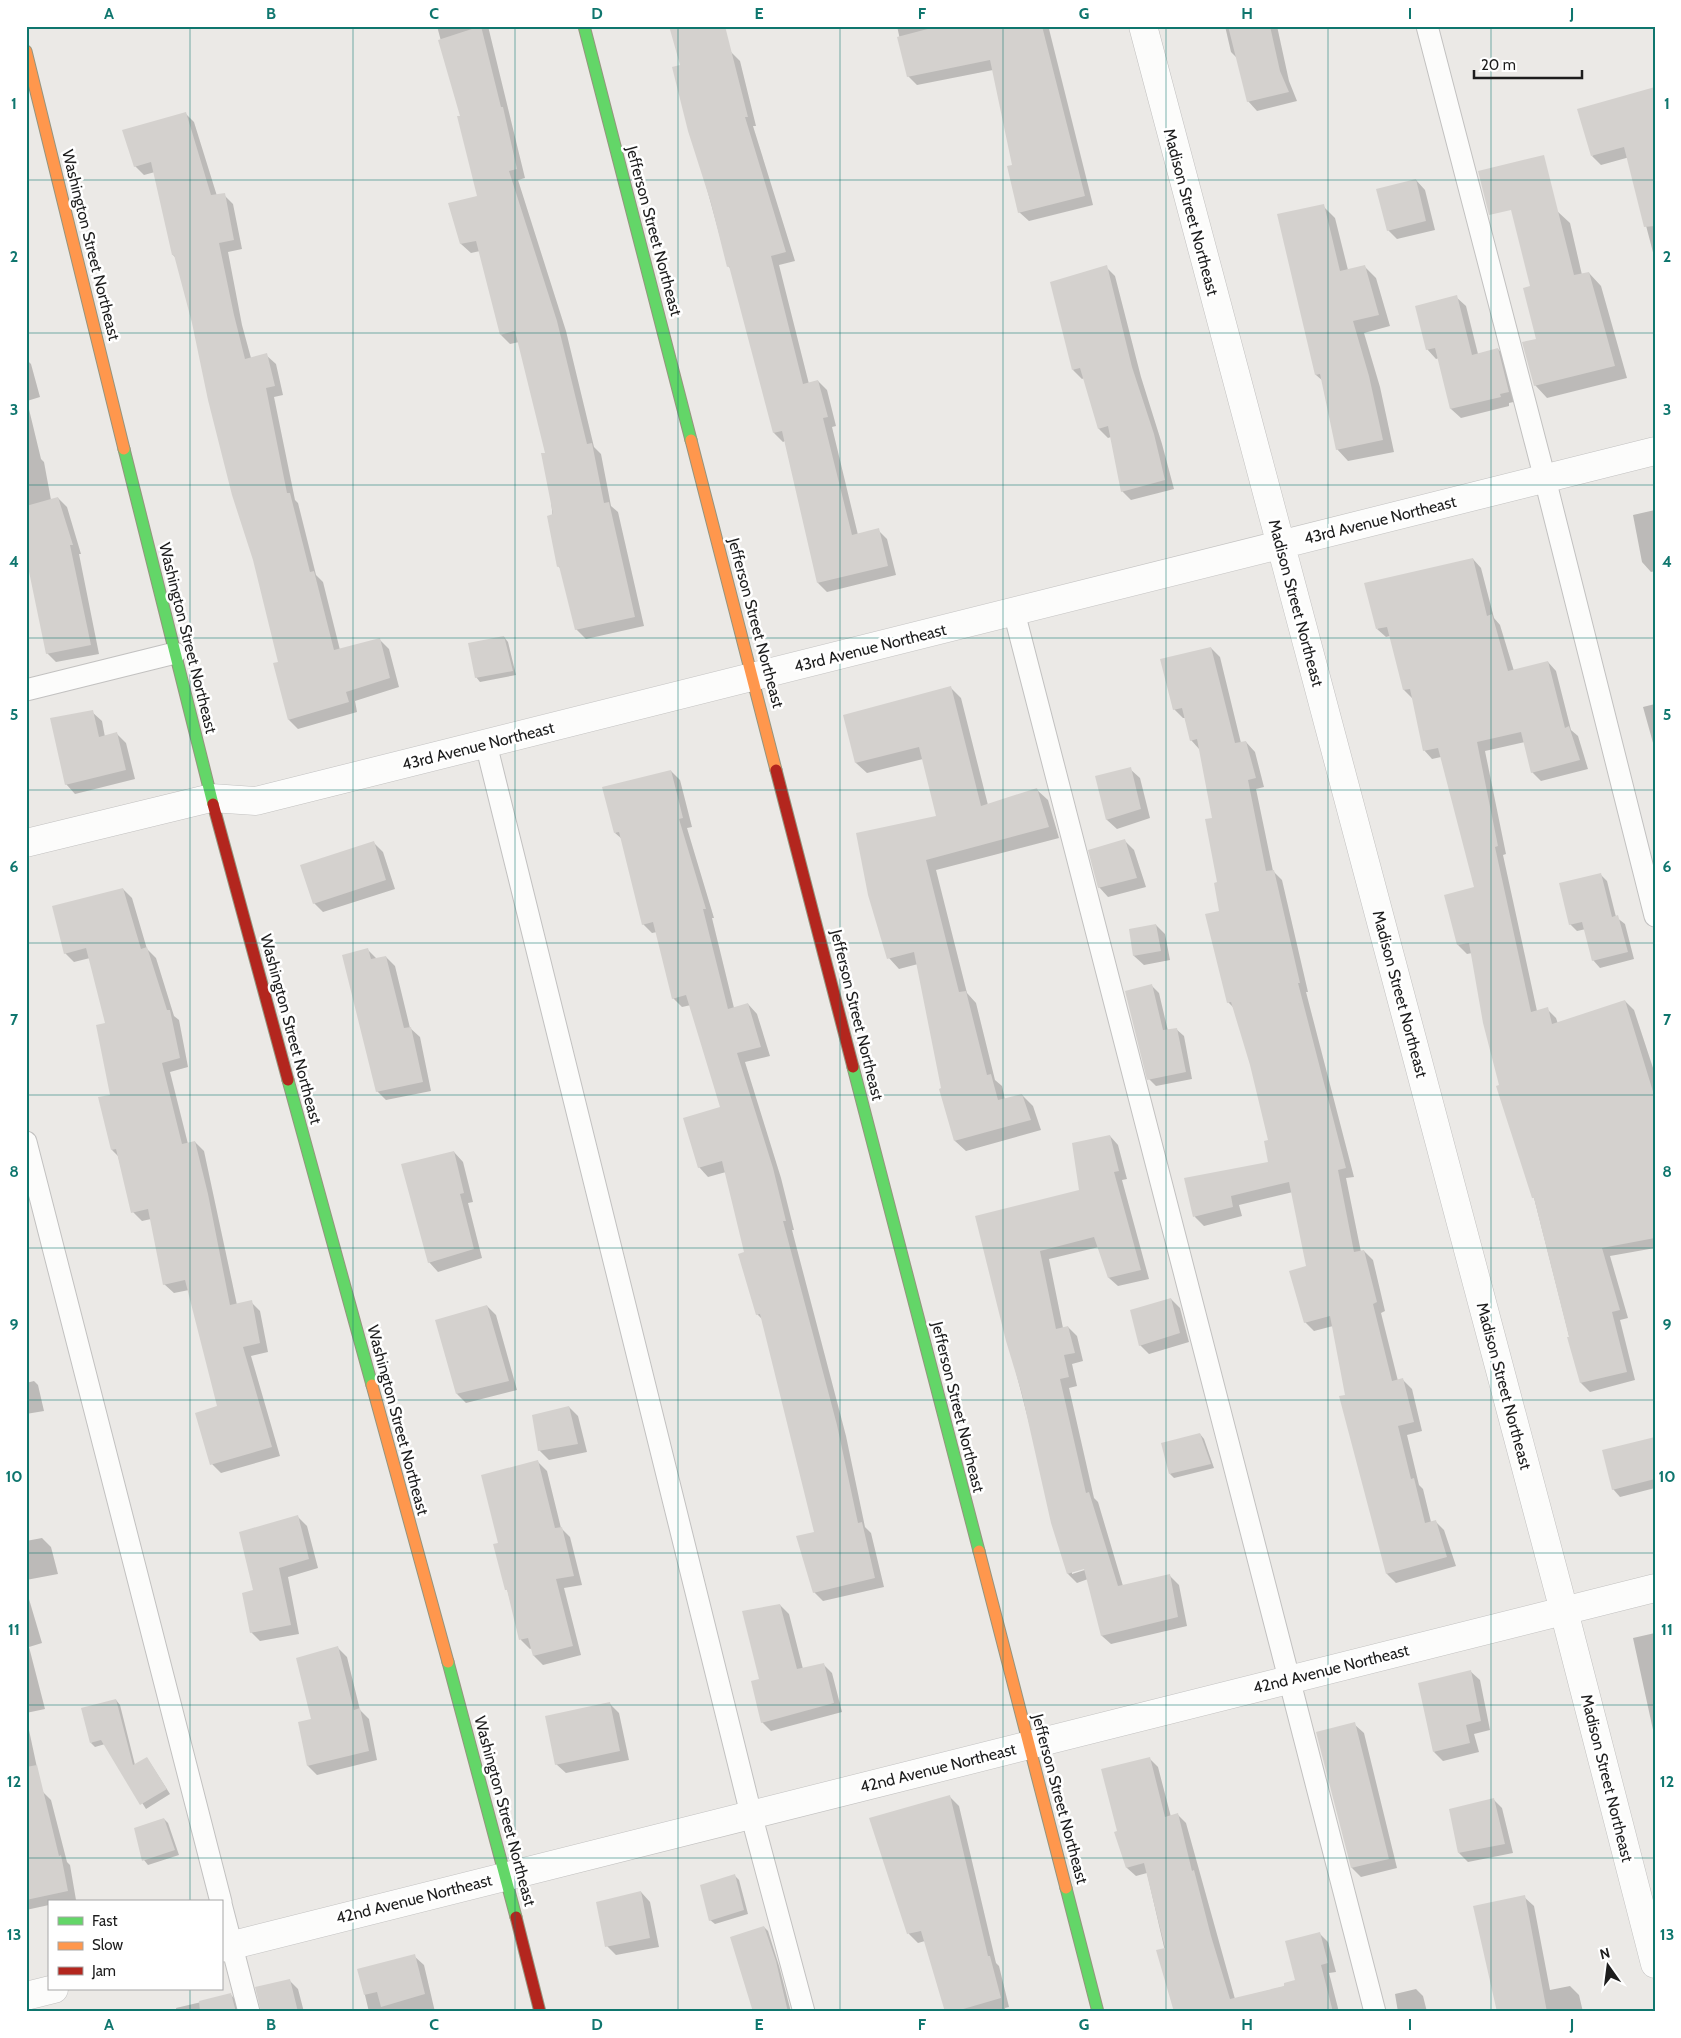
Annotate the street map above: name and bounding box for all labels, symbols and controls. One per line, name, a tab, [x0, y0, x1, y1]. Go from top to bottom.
text: A	[104, 4, 114, 23]
text: B	[266, 4, 276, 23]
text: C	[429, 4, 439, 23]
text: D	[591, 4, 603, 23]
text: E	[754, 4, 764, 23]
text: F	[918, 4, 927, 23]
text: G	[1079, 4, 1089, 23]
text: H	[1241, 4, 1253, 23]
text: I	[1408, 4, 1412, 23]
text: J	[1569, 4, 1574, 23]
scale bar	[1474, 48, 1581, 80]
text: 20 m	[1481, 56, 1516, 74]
text: 1	[11, 94, 17, 113]
text: 1	[1664, 94, 1670, 113]
street label: Madison Street Northeast	[1160, 126, 1223, 298]
street label: Jefferson Street Northeast	[622, 143, 686, 319]
street label: Washington Street Northeast	[58, 148, 124, 343]
text: 2	[10, 247, 18, 266]
text: 2	[1663, 247, 1671, 266]
text: 3	[10, 400, 18, 419]
text: 3	[1663, 400, 1671, 419]
street label: 43rd Avenue Northeast	[1302, 492, 1459, 548]
street label: Madison Street Northeast	[1265, 517, 1328, 689]
street label: Jefferson Street Northeast	[724, 535, 788, 711]
street label: Washington Street Northeast	[155, 541, 221, 736]
text: 4	[9, 552, 19, 571]
text: 4	[1662, 552, 1672, 571]
street label: 43rd Avenue Northeast	[792, 620, 949, 676]
text: 5	[10, 705, 18, 724]
text: 5	[1663, 705, 1671, 724]
street label: 43rd Avenue Northeast	[400, 718, 557, 774]
text: 6	[10, 857, 19, 876]
text: 6	[1663, 857, 1672, 876]
street label: Madison Street Northeast	[1369, 908, 1432, 1080]
street label: Jefferson Street Northeast	[826, 927, 888, 1103]
street label: Washington Street Northeast	[256, 932, 326, 1127]
text: 7	[10, 1010, 19, 1029]
text: 7	[1663, 1010, 1672, 1029]
text: 8	[9, 1162, 19, 1181]
text: 8	[1662, 1162, 1672, 1181]
street label: Madison Street Northeast	[1473, 1300, 1536, 1472]
text: 9	[10, 1315, 19, 1334]
text: 9	[1663, 1315, 1672, 1334]
street label: Jefferson Street Northeast	[927, 1319, 989, 1495]
street label: Washington Street Northeast	[363, 1323, 433, 1518]
text: 10	[5, 1467, 23, 1486]
text: 10	[1658, 1467, 1676, 1486]
text: 11	[8, 1620, 20, 1639]
text: 11	[1661, 1620, 1673, 1639]
street label: 42nd Avenue Northeast	[1251, 1640, 1412, 1698]
street label: Madison Street Northeast	[1577, 1692, 1637, 1865]
street label: Jefferson Street Northeast	[1028, 1711, 1092, 1887]
street label: Washington Street Northeast	[470, 1714, 540, 1909]
street label: 42nd Avenue Northeast	[858, 1739, 1019, 1797]
text: 12	[7, 1772, 21, 1791]
text: 12	[1660, 1772, 1674, 1791]
street label: 42nd Avenue Northeast	[334, 1870, 495, 1928]
legend	[48, 1900, 222, 1990]
text: Fast	[92, 1912, 117, 1930]
text: 13	[7, 1925, 21, 1944]
text: 13	[1660, 1925, 1674, 1944]
text: Slow	[92, 1936, 123, 1954]
north arrow	[1584, 1940, 1634, 1990]
text: N	[1598, 1943, 1612, 1963]
text: Jam	[91, 1962, 116, 1980]
text: A	[104, 2015, 114, 2034]
text: B	[266, 2015, 276, 2034]
text: C	[429, 2015, 439, 2034]
text: D	[591, 2015, 603, 2034]
text: E	[754, 2015, 764, 2034]
text: F	[918, 2015, 927, 2034]
text: G	[1079, 2015, 1089, 2034]
text: H	[1241, 2015, 1253, 2034]
text: I	[1408, 2015, 1412, 2034]
text: J	[1569, 2015, 1574, 2034]

